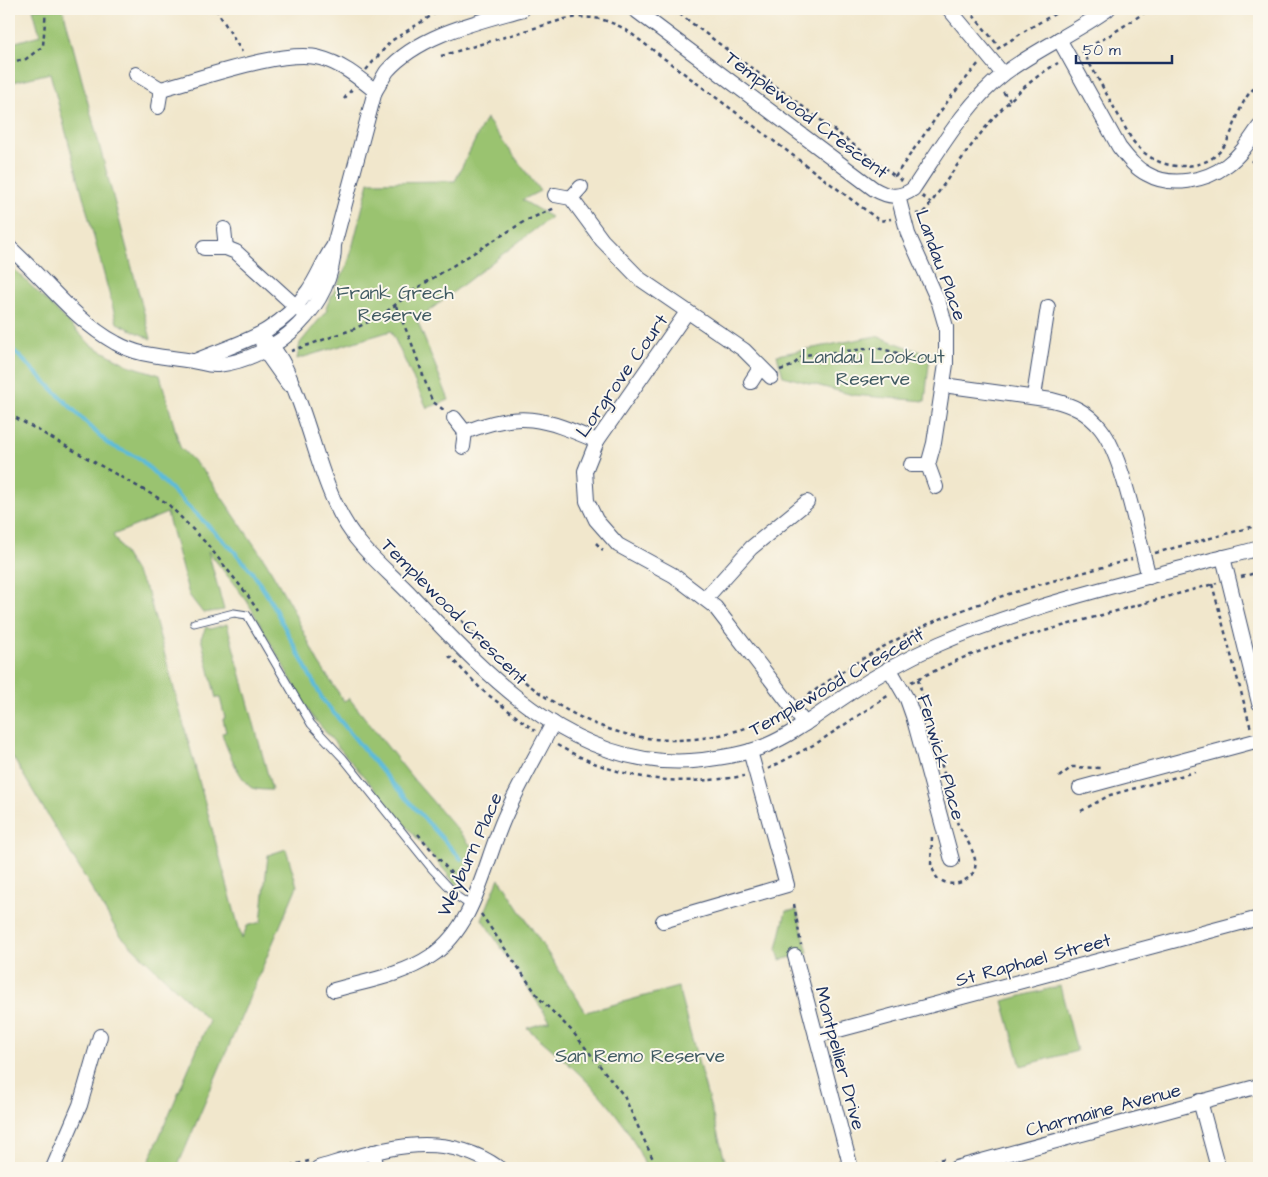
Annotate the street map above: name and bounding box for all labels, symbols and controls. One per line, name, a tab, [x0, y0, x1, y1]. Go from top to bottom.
scale bar	[1076, 32, 1172, 64]
text: 50 m	[1083, 40, 1121, 61]
street label: Templewood Crescent	[719, 45, 894, 186]
street label: Landau Place	[908, 206, 973, 325]
park label: Frank Grech Reserve	[336, 280, 454, 329]
street label: Lorgrove Court	[570, 308, 676, 444]
park label: Landau Lookout Reserve	[801, 344, 945, 393]
street label: Templewood Crescent	[374, 532, 534, 692]
street label: Templewood Crescent	[744, 621, 930, 744]
street label: Fenwick Place	[910, 691, 971, 823]
street label: Weyburn Place	[431, 788, 511, 922]
street label: St Raphael Street	[953, 927, 1114, 994]
street label: Montpellier Drive	[807, 984, 872, 1133]
park label: San Remo Reserve	[555, 1043, 725, 1070]
street label: Charmaine Avenue	[1023, 1077, 1184, 1144]

